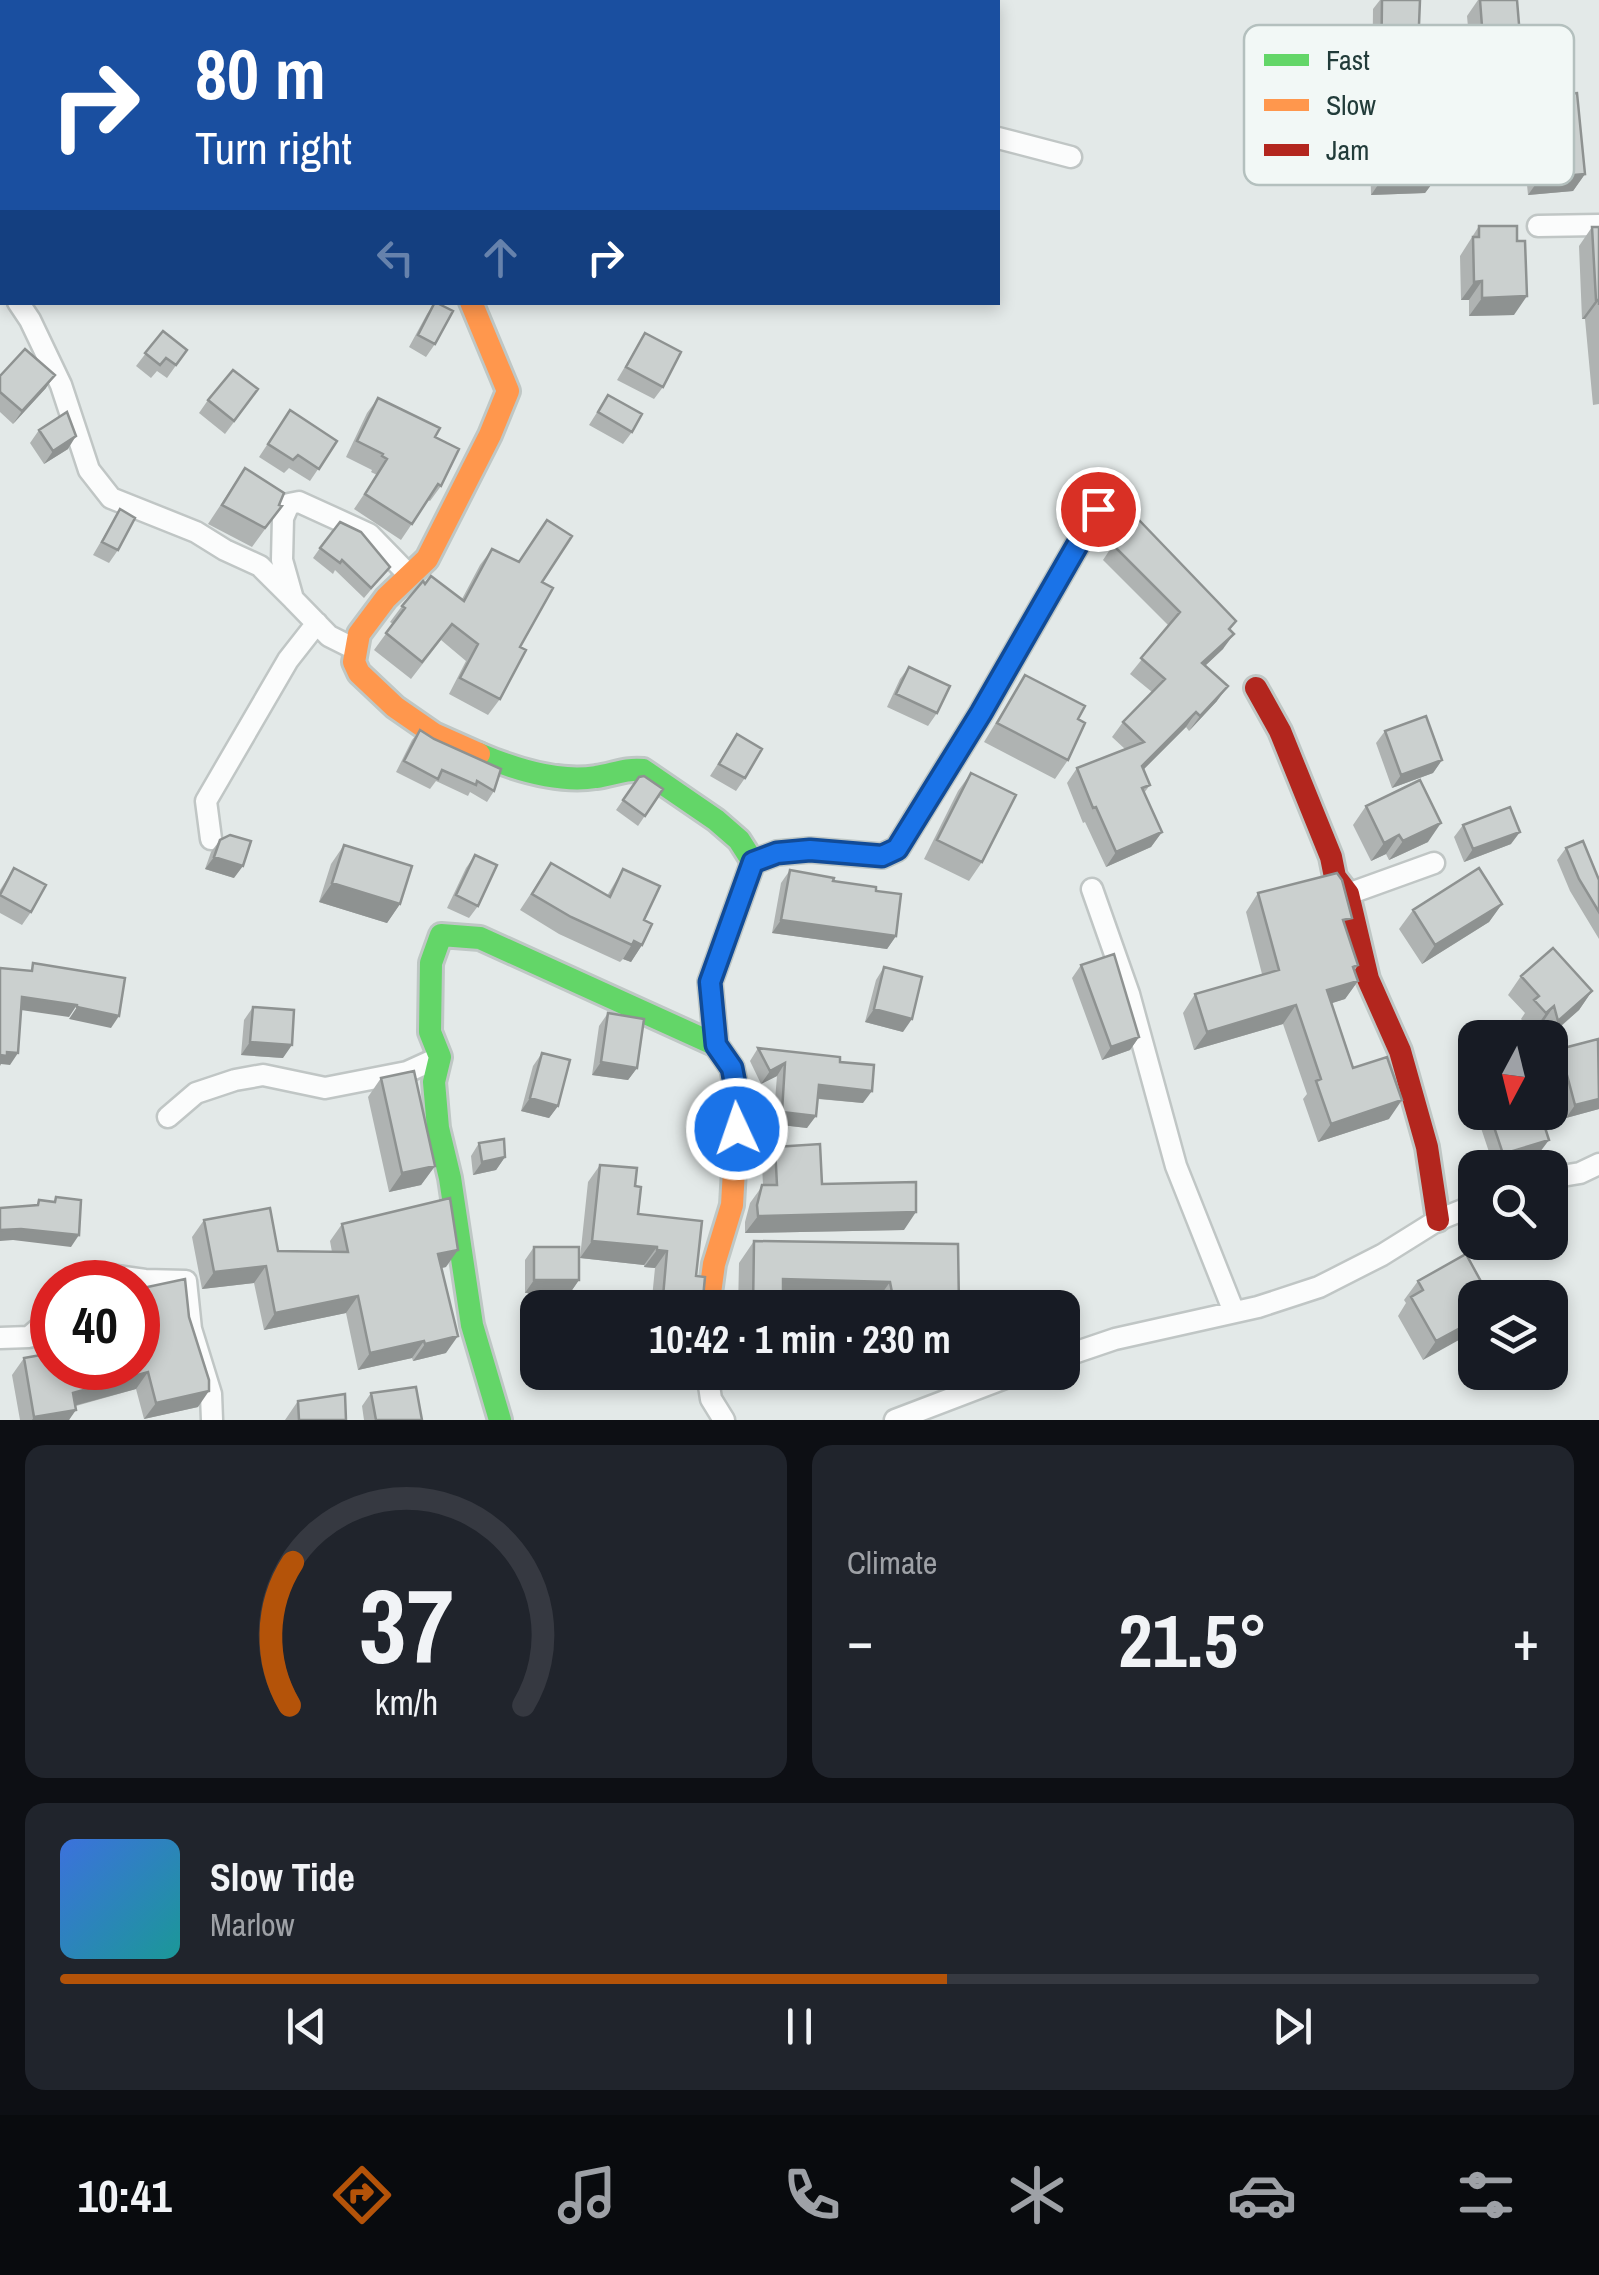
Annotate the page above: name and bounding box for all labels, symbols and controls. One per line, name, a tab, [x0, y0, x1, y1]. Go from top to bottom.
legend	[1244, 25, 1574, 185]
text: 80 m	[195, 27, 326, 121]
icon: right	[30, 40, 160, 170]
text: Fast	[1326, 41, 1370, 79]
text: Slow	[1326, 86, 1376, 124]
text: Turn right	[195, 117, 352, 178]
text: Jam	[1326, 131, 1369, 169]
icon: left	[368, 230, 423, 285]
icon: ahead	[473, 230, 528, 285]
icon: right	[578, 230, 633, 285]
pin	[1056, 467, 1141, 552]
icon: arrive	[1071, 482, 1126, 537]
north arrow	[1458, 1020, 1568, 1130]
map controls	[1458, 1020, 1568, 1390]
position arrow	[685, 1077, 789, 1181]
button: search	[1458, 1150, 1568, 1260]
speed limit sign: 40	[30, 1260, 160, 1390]
button: layers	[1458, 1280, 1568, 1390]
text: 10:42 · 1 min · 230 m	[649, 1314, 951, 1365]
text: Climate	[847, 1541, 937, 1584]
text: 37	[359, 1555, 453, 1695]
text: 21.5°	[1118, 1589, 1268, 1690]
text: −	[847, 1603, 873, 1677]
text: +	[1513, 1603, 1539, 1677]
text: km/h	[374, 1678, 438, 1726]
text: Slow Tide	[210, 1852, 355, 1903]
text: Marlow	[210, 1903, 295, 1946]
icon: previous	[279, 1999, 334, 2054]
icon: pause	[772, 1999, 827, 2054]
icon: next	[1265, 1999, 1320, 2054]
icon: directions	[327, 2160, 397, 2230]
icon: music	[552, 2160, 622, 2230]
icon: phone	[777, 2160, 847, 2230]
icon: climate	[1002, 2160, 1072, 2230]
icon: car	[1227, 2160, 1297, 2230]
icon: filters	[1451, 2160, 1521, 2230]
text: 10:41	[77, 2165, 172, 2226]

